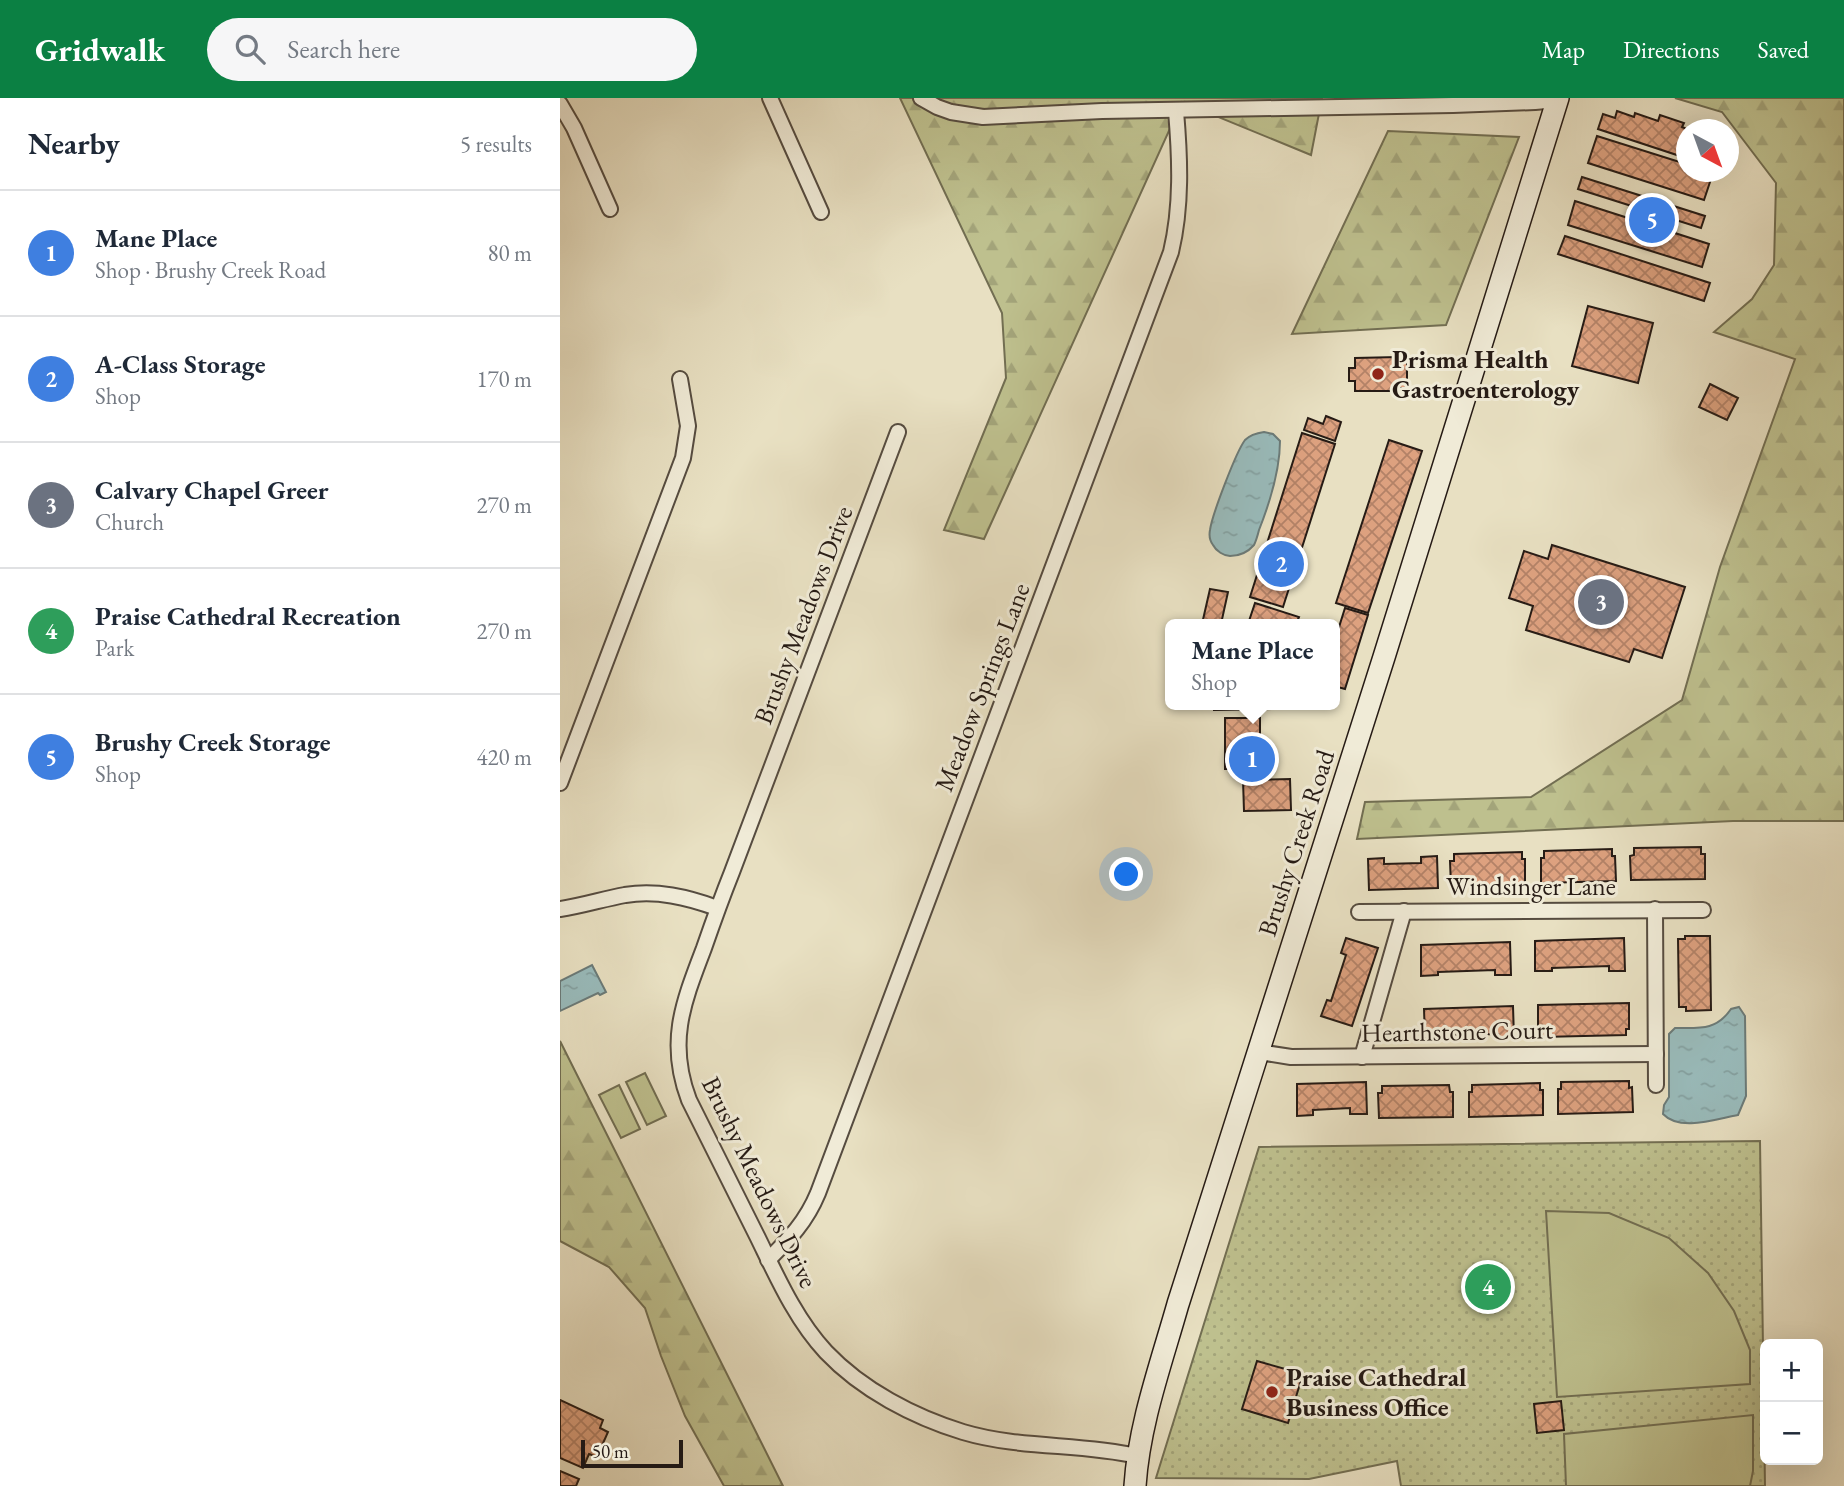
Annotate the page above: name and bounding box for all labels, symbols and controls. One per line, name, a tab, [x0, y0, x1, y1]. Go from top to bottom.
search box	[207, 18, 697, 81]
text: Gridwalk	[35, 28, 165, 71]
icon: search	[231, 30, 269, 68]
text: Search here	[287, 32, 400, 66]
text: Map	[1542, 34, 1585, 65]
text: Directions	[1623, 34, 1720, 65]
text: Saved	[1758, 34, 1809, 65]
north arrow	[1676, 119, 1739, 182]
text: Nearby	[28, 124, 120, 163]
text: 5 results	[460, 129, 532, 159]
pin: 5	[1629, 194, 1675, 246]
text: Mane Place	[95, 221, 217, 255]
text: 1	[45, 238, 57, 268]
text: 80 m	[487, 238, 532, 268]
text: Shop · Brushy Creek Road	[95, 255, 326, 285]
place label: Prisma Health Gastroenterology	[1392, 342, 1580, 406]
text: A-Class Storage	[95, 347, 266, 381]
text: 2	[45, 364, 57, 394]
text: 170 m	[476, 364, 532, 394]
marker: Prisma Health Gastroenterology	[1370, 366, 1386, 382]
text: Shop	[95, 381, 141, 411]
text: Calvary Chapel Greer	[95, 473, 329, 507]
text: 3	[45, 490, 57, 520]
text: 270 m	[476, 490, 532, 520]
street label: Brushy Meadows Drive	[746, 501, 860, 729]
text: Church	[95, 507, 164, 537]
pin: 2	[1258, 538, 1304, 590]
pin: 3	[1578, 576, 1624, 628]
street label: Meadow Springs Lane	[927, 578, 1037, 796]
text: Praise Cathedral Recreation	[95, 599, 401, 633]
text: 4	[45, 616, 57, 646]
text: 270 m	[476, 616, 532, 646]
popup	[1165, 619, 1340, 710]
text: Park	[95, 633, 134, 663]
text: Mane Place	[1191, 633, 1314, 667]
text: Shop	[1191, 667, 1237, 697]
text: Brushy Creek Storage	[95, 725, 331, 759]
pin: 1	[1229, 733, 1275, 785]
text: 5	[45, 742, 57, 772]
text: 420 m	[476, 742, 532, 772]
street label: Brushy Creek Road	[1250, 745, 1342, 940]
text: Shop	[95, 759, 141, 789]
your location	[1109, 857, 1143, 891]
street label: Windsinger Lane	[1446, 869, 1616, 903]
street label: Hearthstone Court	[1361, 1012, 1553, 1050]
street label: Brushy Meadows Drive	[694, 1071, 826, 1293]
pin: 4	[1465, 1261, 1511, 1313]
map controls	[1760, 1339, 1823, 1465]
button: +	[1760, 1339, 1823, 1402]
place label: Praise Cathedral Business Office	[1286, 1360, 1467, 1424]
marker: Praise Cathedral Business Office	[1264, 1384, 1280, 1400]
button: −	[1760, 1402, 1823, 1465]
scale bar	[581, 1437, 682, 1469]
text: 50 m	[592, 1439, 629, 1464]

